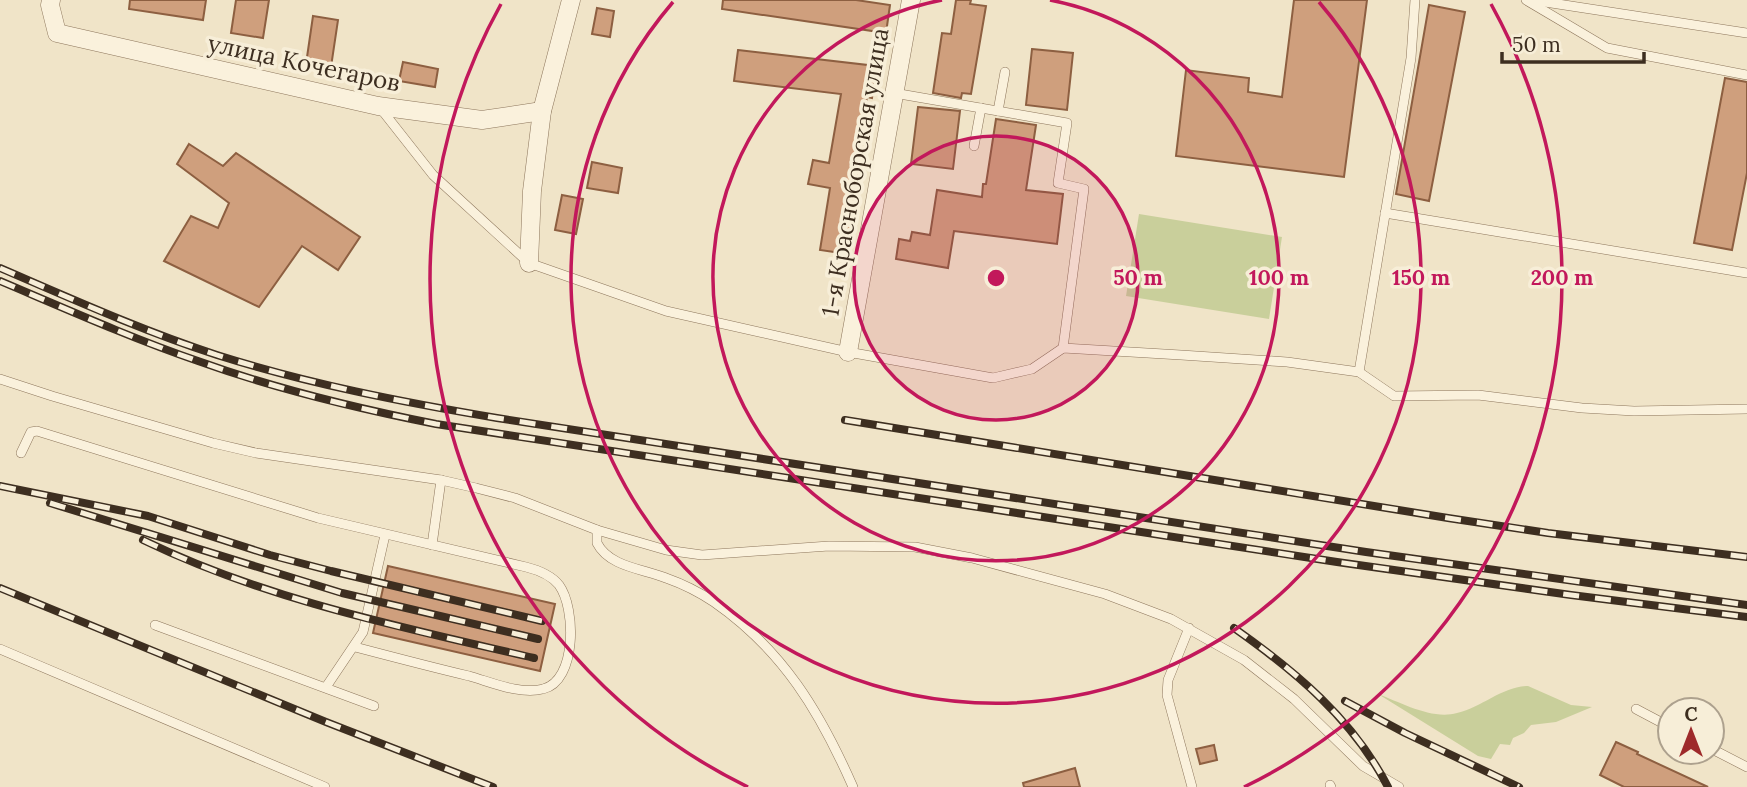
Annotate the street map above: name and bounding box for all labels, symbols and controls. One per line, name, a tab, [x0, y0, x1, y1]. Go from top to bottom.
scale bar	[1502, 21, 1644, 65]
street label: 1-я Красноборская улица	[814, 25, 896, 319]
street label: улица Кочегаров	[205, 28, 403, 98]
text: 50 m	[1512, 31, 1561, 58]
text: 50 m	[1113, 264, 1163, 291]
text: 100 m	[1249, 264, 1309, 291]
text: 150 m	[1392, 264, 1450, 291]
text: 200 m	[1531, 264, 1593, 291]
centre of rings	[984, 266, 1008, 290]
north arrow	[1656, 696, 1726, 766]
text: С	[1684, 702, 1698, 726]

